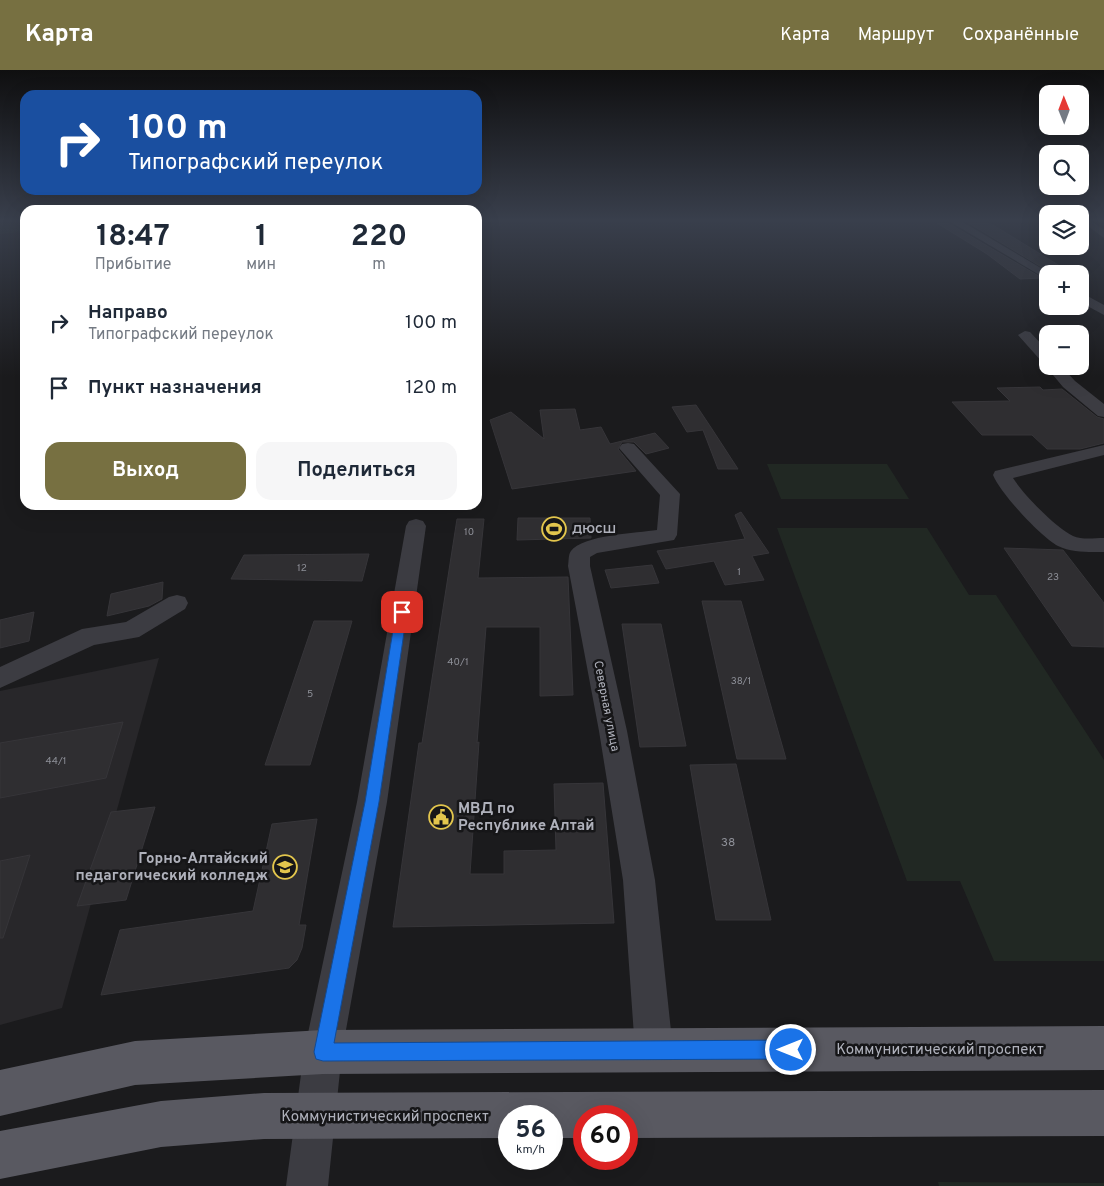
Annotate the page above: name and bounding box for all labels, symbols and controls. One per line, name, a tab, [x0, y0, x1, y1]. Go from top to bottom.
text: Карта	[25, 20, 94, 50]
text: Карта	[780, 24, 830, 47]
text: Маршрут	[858, 24, 934, 47]
text: Сохранённые	[962, 24, 1079, 47]
north arrow	[1039, 85, 1089, 135]
map controls	[1039, 85, 1089, 375]
text: 100 m	[128, 107, 228, 151]
icon: right	[45, 110, 110, 175]
button: search	[1039, 145, 1089, 195]
text: Типографский переулок	[128, 150, 383, 177]
button: layers	[1039, 205, 1089, 255]
text: 18:47	[96, 219, 170, 256]
text: 1	[255, 219, 267, 256]
text: 220	[351, 219, 407, 256]
text: Прибытие	[95, 255, 171, 275]
text: мин	[246, 255, 276, 275]
text: m	[372, 255, 386, 275]
button: +	[1039, 265, 1089, 315]
text: Направо	[88, 301, 168, 325]
icon: right	[45, 309, 73, 337]
text: 100 m	[405, 311, 457, 335]
text: Типографский переулок	[88, 325, 274, 345]
button: −	[1039, 325, 1089, 375]
icon: arrive	[45, 374, 73, 402]
text: Пункт назначения	[88, 376, 262, 400]
text: 120 m	[406, 376, 457, 400]
button: Выход	[45, 442, 246, 500]
button: Поделиться	[256, 442, 457, 500]
sports icon: ДЮСШ	[541, 516, 567, 542]
place label: ДЮСШ	[572, 522, 616, 538]
house number: 10	[464, 526, 474, 539]
house number: 12	[297, 562, 307, 575]
house number: 1	[737, 566, 741, 579]
house number: 23	[1047, 571, 1059, 584]
pin	[381, 591, 423, 633]
icon: arrive	[388, 598, 416, 626]
house number: 40/1	[447, 656, 469, 669]
street label: Северная улица	[589, 659, 623, 753]
house number: 38/1	[731, 675, 751, 688]
house number: 5	[307, 688, 313, 701]
house number: 44/1	[45, 755, 67, 768]
place label: МВД по Республике Алтай	[458, 800, 594, 836]
public building icon: МВД по Республике Алтай	[428, 804, 454, 830]
house number: 38	[721, 835, 735, 851]
place label: Горно-Алтайский педагогический колледж	[76, 850, 268, 886]
school or university icon: Горно-Алтайский педагогический колледж	[272, 854, 298, 880]
position arrow	[764, 1023, 816, 1075]
street label: Коммунистический проспект	[836, 1041, 1044, 1060]
speed limit sign: 60	[573, 1105, 638, 1170]
street label: Коммунистический проспект	[281, 1108, 489, 1127]
text: 56	[515, 1115, 546, 1147]
text: km/h	[516, 1142, 545, 1158]

